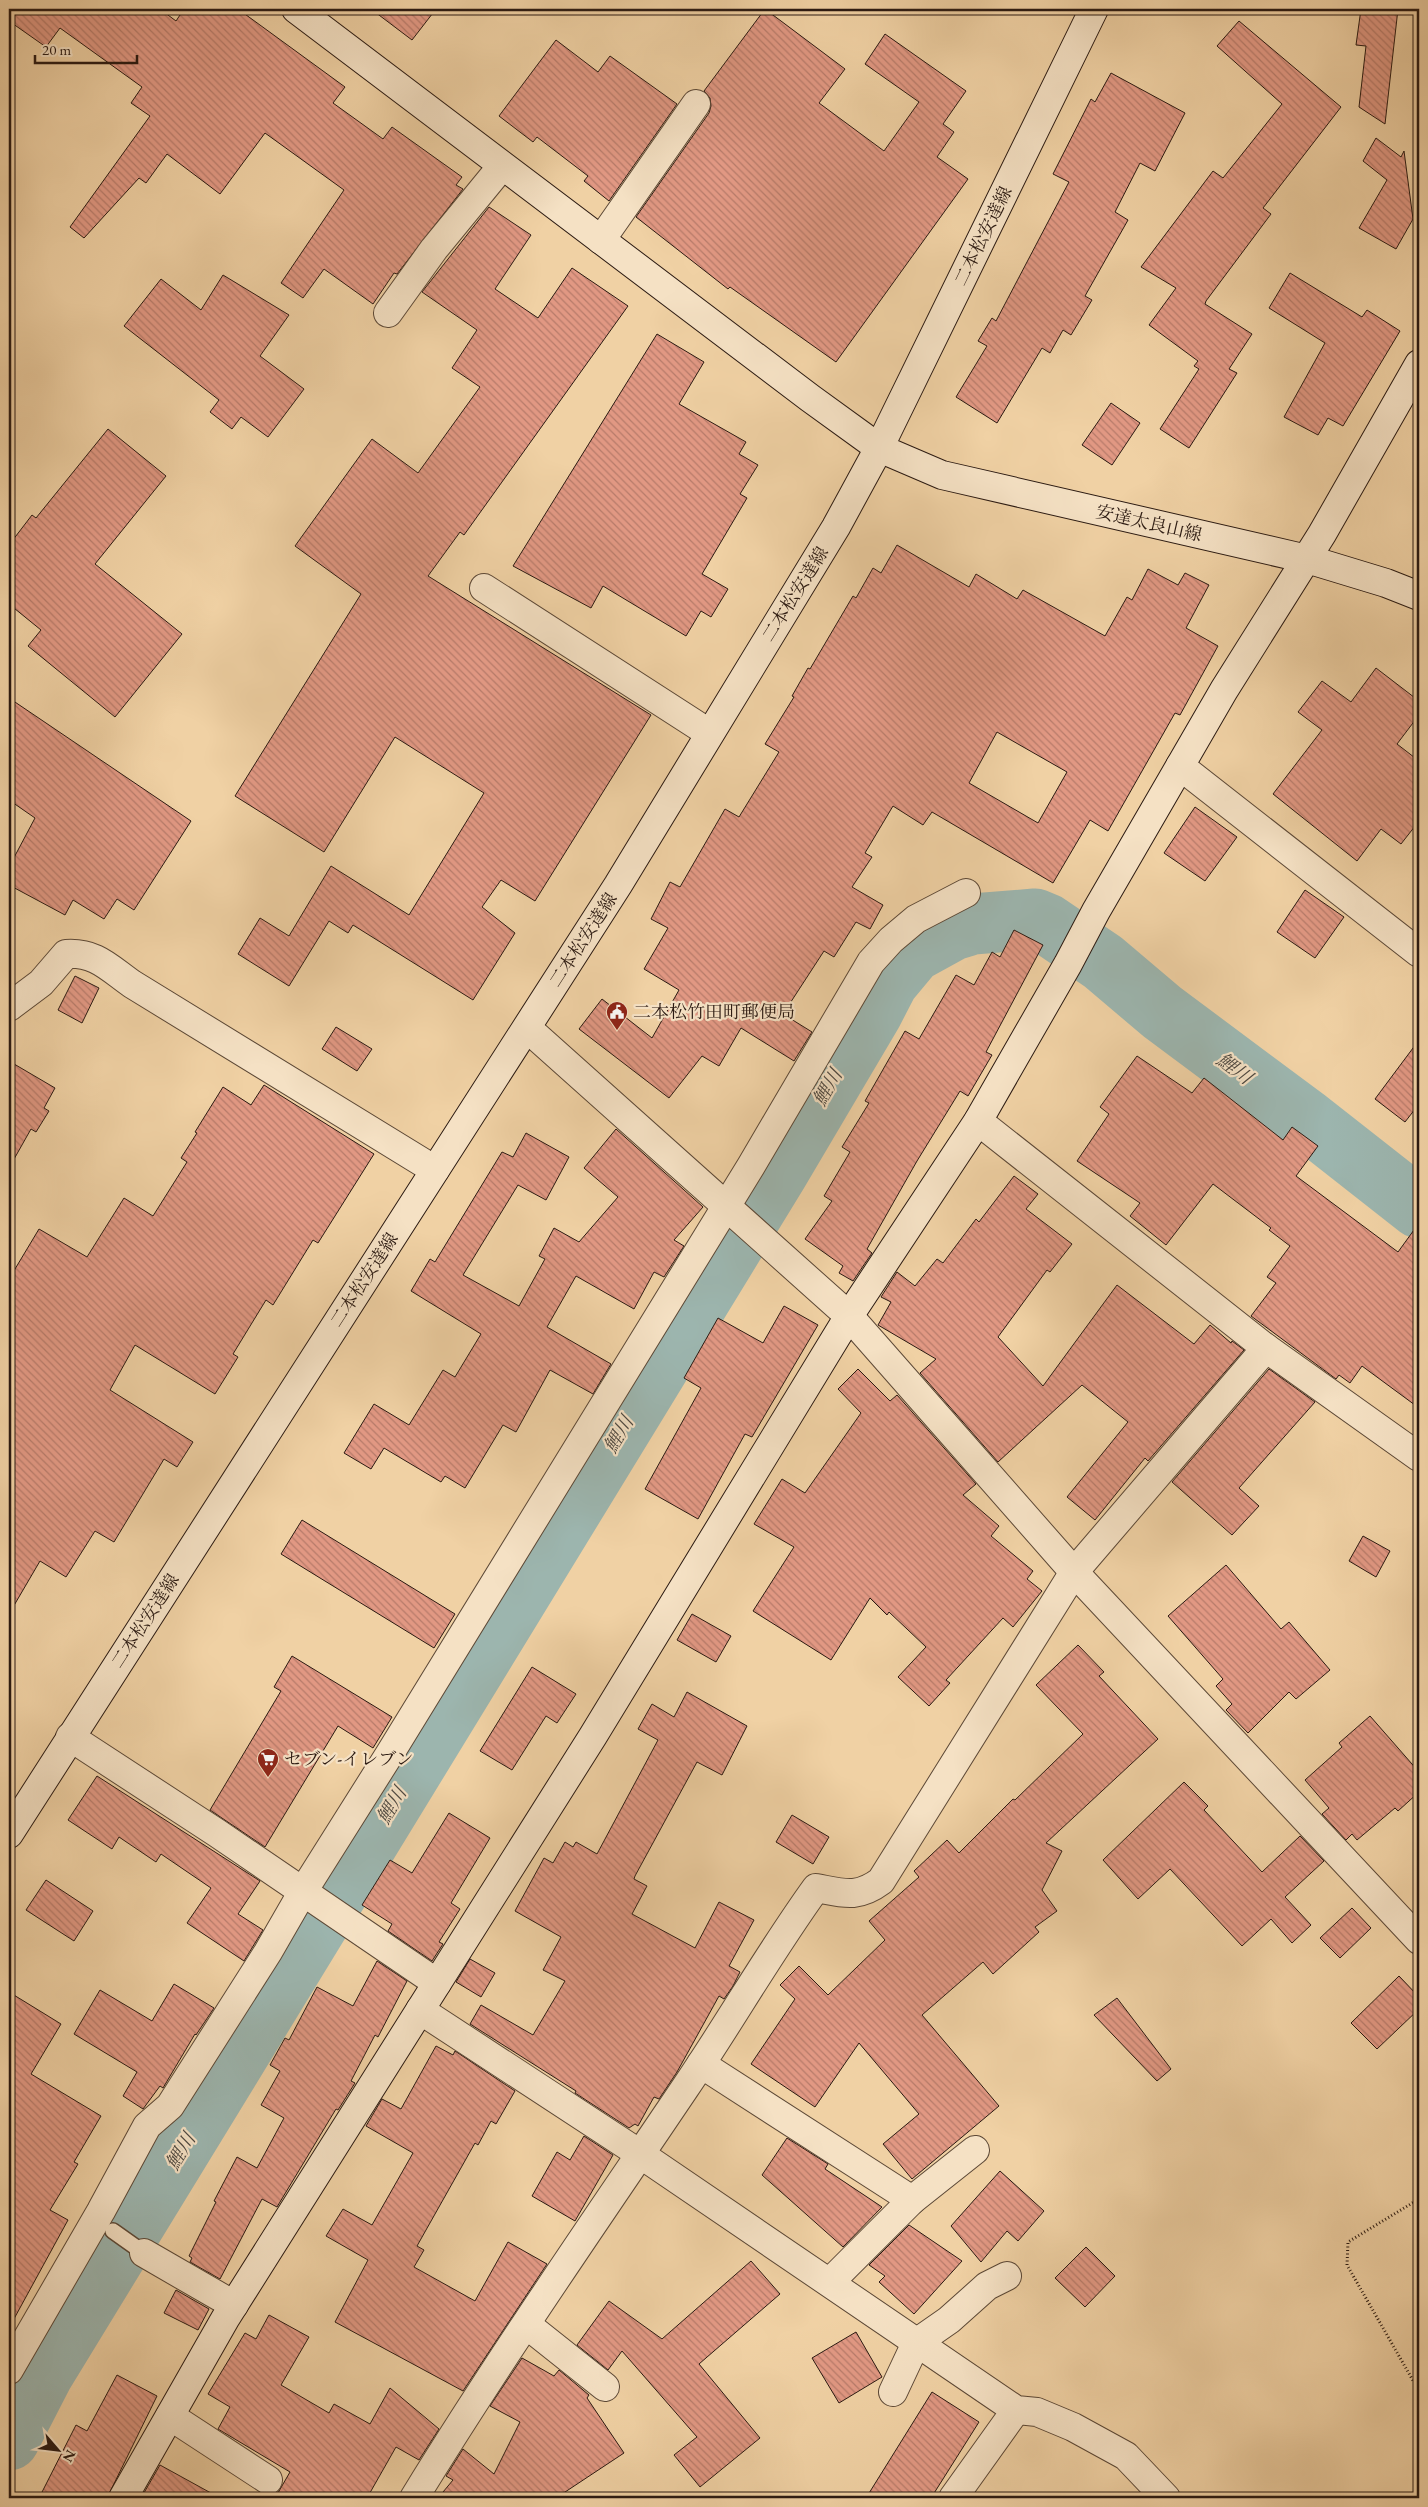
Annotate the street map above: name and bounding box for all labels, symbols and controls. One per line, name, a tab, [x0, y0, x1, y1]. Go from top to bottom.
scale bar	[35, 32, 138, 64]
text: 20 m	[42, 40, 71, 59]
street label: 二本松安達線	[949, 182, 1017, 289]
street label: 安達太良山線	[1094, 499, 1204, 546]
street label: 二本松安達線	[756, 542, 833, 646]
street label: 二本松安達線	[544, 888, 622, 991]
public building icon: 二本松竹田町郵便局	[605, 1000, 629, 1031]
place label: 二本松竹田町郵便局	[633, 1000, 795, 1023]
water label: 鯉川	[1212, 1047, 1259, 1091]
water label: 鯉川	[807, 1063, 849, 1110]
street label: 二本松安達線	[325, 1228, 403, 1331]
water label: 鯉川	[598, 1410, 640, 1457]
street label: 二本松安達線	[106, 1569, 184, 1672]
supermarket icon: セブン-イレブン	[256, 1747, 280, 1778]
place label: セブン-イレブン	[284, 1747, 414, 1770]
water label: 鯉川	[371, 1781, 413, 1828]
water label: 鯉川	[160, 2127, 202, 2174]
north arrow	[32, 2424, 82, 2474]
text: N	[59, 2447, 80, 2466]

